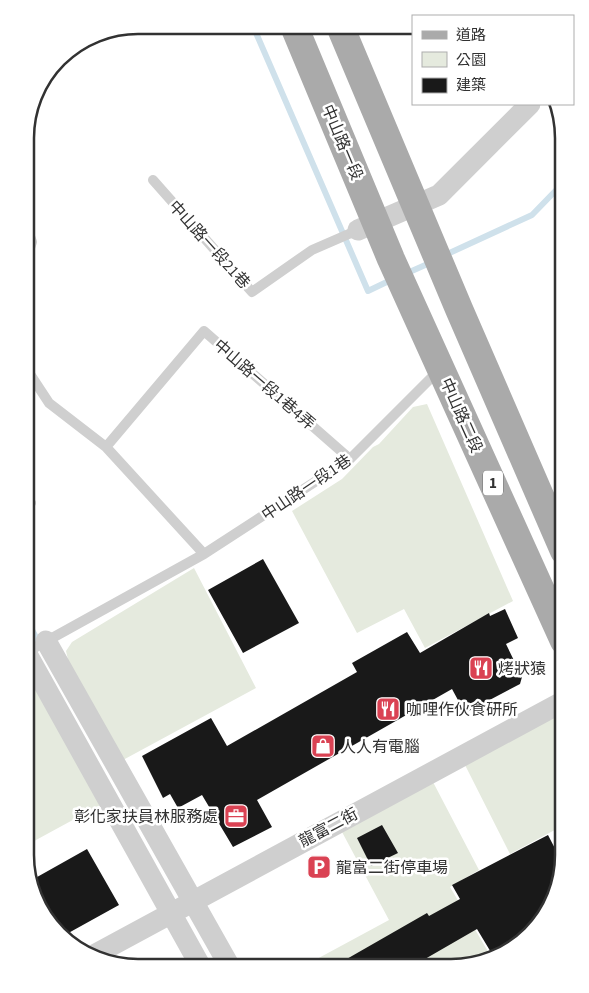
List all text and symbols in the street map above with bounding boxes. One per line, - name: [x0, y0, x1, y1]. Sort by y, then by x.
- legend: [412, 15, 574, 105]
- text: 道路: [456, 25, 486, 46]
- text: 公園: [456, 50, 486, 71]
- text: 建築: [456, 75, 486, 96]
- street label: 中山路一段: [316, 101, 368, 184]
- street label: 中山路一段21巷: [164, 196, 255, 294]
- street label: 中山路一段1巷4弄: [209, 334, 320, 435]
- street label: 中山路二段: [435, 374, 487, 456]
- street label: 中山路一段1巷: [257, 450, 356, 526]
- road number: 1: [483, 470, 503, 496]
- restaurant icon: 烤狀猿: [468, 655, 494, 681]
- place label: 烤狀猿: [498, 658, 546, 680]
- restaurant icon: 咖哩作伙食研所: [375, 696, 401, 722]
- place label: 咖哩作伙食研所: [406, 699, 518, 721]
- shop icon: 人人有電腦: [310, 733, 336, 759]
- place label: 人人有電腦: [340, 736, 420, 758]
- office icon: 彰化家扶員林服務處: [223, 803, 249, 829]
- street label: 龍富二街: [295, 803, 362, 853]
- place label: 彰化家扶員林服務處: [74, 806, 218, 828]
- parking icon: 龍富二街停車場: [306, 854, 332, 880]
- place label: 龍富二街停車場: [336, 857, 448, 879]

